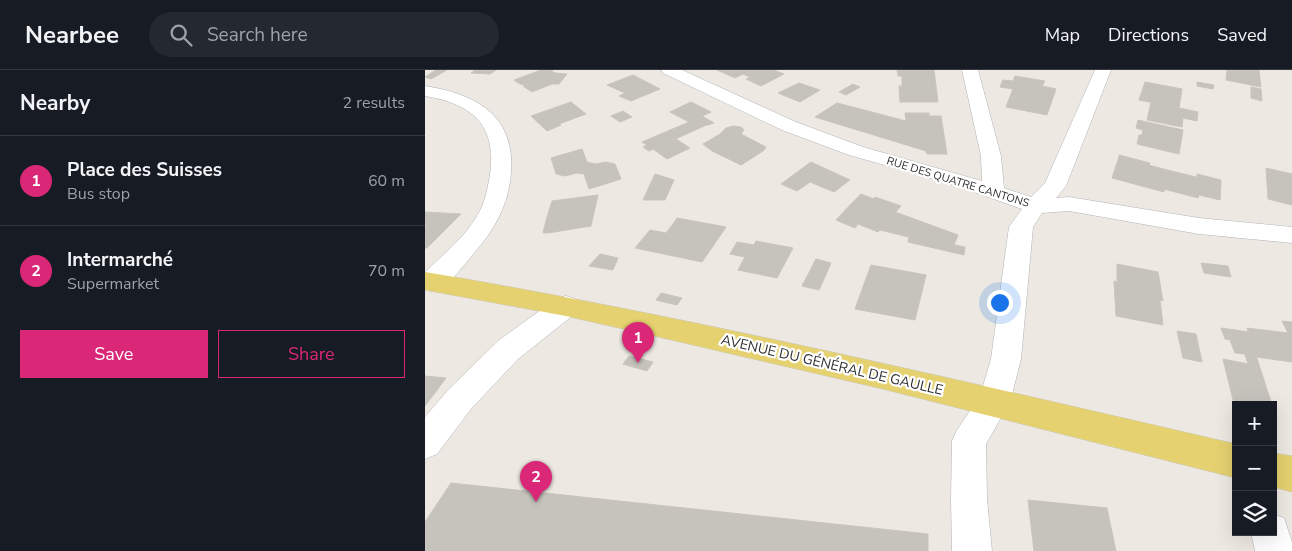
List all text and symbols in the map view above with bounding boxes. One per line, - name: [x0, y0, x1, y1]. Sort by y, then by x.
- search box: [149, 12, 499, 57]
- text: Nearbee: [25, 19, 119, 51]
- icon: search: [167, 21, 195, 49]
- text: Search here: [207, 22, 308, 48]
- text: Map: [1045, 23, 1080, 47]
- text: Directions: [1108, 23, 1189, 47]
- text: Saved: [1217, 23, 1267, 47]
- text: Nearby: [20, 89, 90, 117]
- text: 2 results: [343, 92, 405, 114]
- street label: RUE DES QUATRE CANTONS: [885, 153, 1031, 211]
- text: Place des Suisses: [67, 157, 222, 183]
- text: 1: [31, 170, 41, 192]
- text: 60 m: [368, 170, 405, 192]
- text: Bus stop: [67, 183, 130, 205]
- text: Intermarché: [67, 247, 173, 273]
- text: 2: [31, 260, 41, 282]
- text: 70 m: [368, 260, 405, 282]
- text: Supermarket: [67, 273, 159, 295]
- your location: [987, 290, 1013, 316]
- pin: 1: [622, 322, 654, 363]
- button: Save: [20, 330, 208, 378]
- button: Share: [218, 330, 405, 378]
- street label: AVENUE DU GÉNÉRAL DE GAULLE: [719, 330, 945, 400]
- map controls: [1232, 401, 1277, 536]
- button: +: [1232, 401, 1277, 446]
- button: −: [1232, 446, 1277, 491]
- pin: 2: [520, 461, 552, 502]
- button: layers: [1232, 491, 1277, 536]

